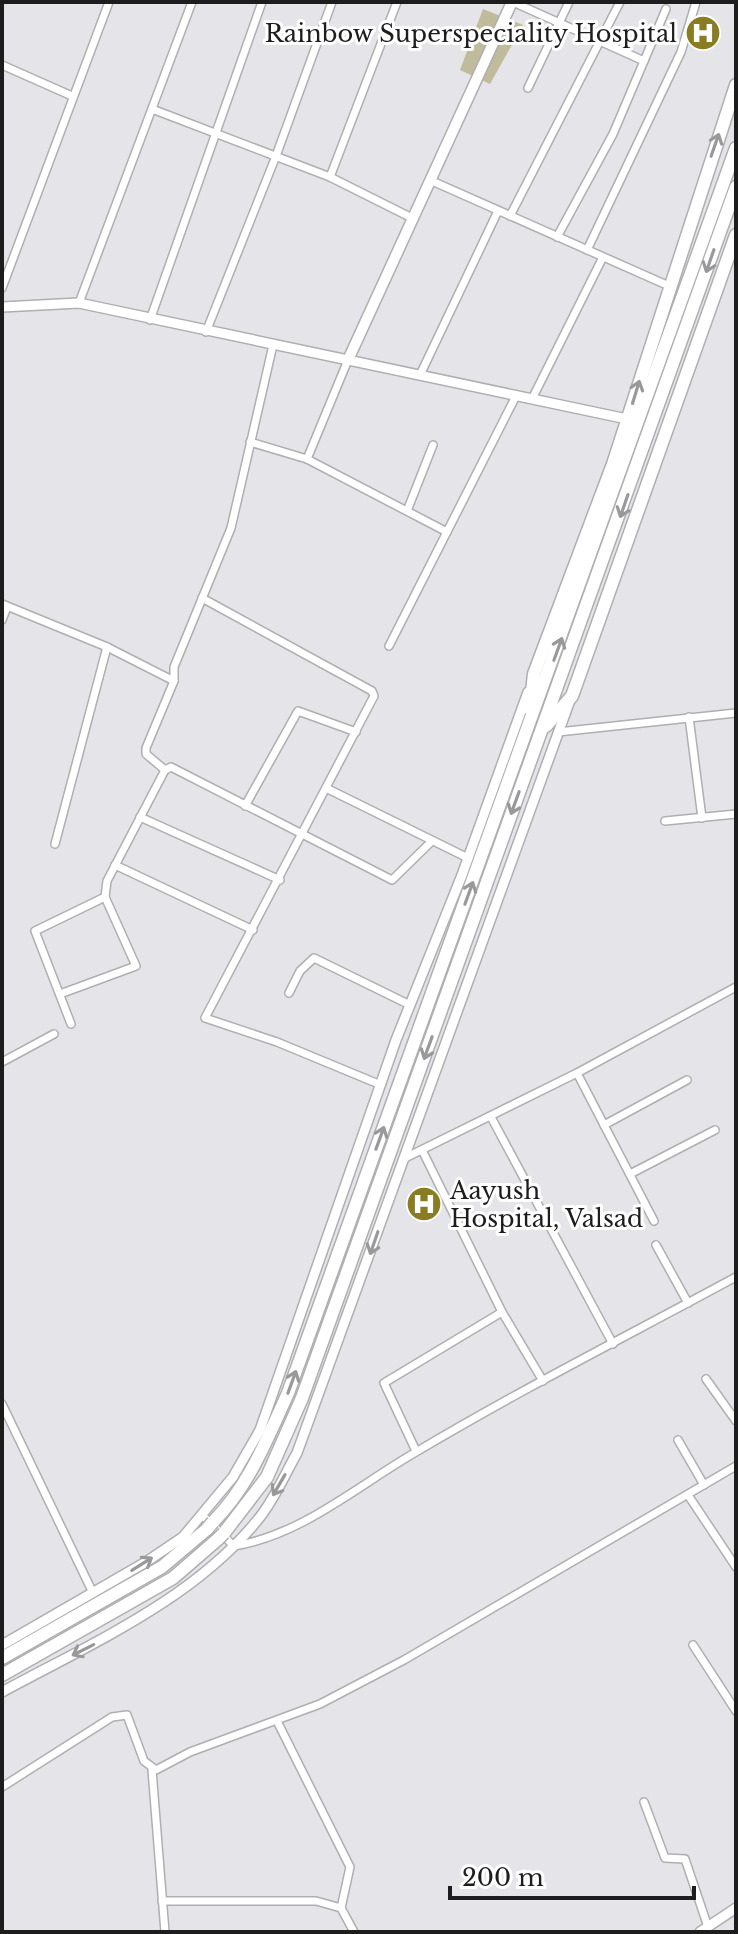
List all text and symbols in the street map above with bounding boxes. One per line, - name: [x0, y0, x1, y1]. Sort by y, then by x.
- hospital icon: Rainbow Superspeciality Hospital: [684, 14, 722, 52]
- place label: Rainbow Superspeciality Hospital: [265, 19, 677, 48]
- one-way arrow: [709, 133, 724, 158]
- one-way arrow: [702, 248, 716, 273]
- one-way arrow: [629, 380, 644, 405]
- one-way arrow: [615, 493, 630, 518]
- one-way arrow: [551, 637, 566, 662]
- one-way arrow: [507, 790, 522, 815]
- one-way arrow: [463, 881, 478, 906]
- one-way arrow: [420, 1035, 434, 1060]
- one-way arrow: [374, 1126, 389, 1151]
- place label: Aayush Hospital, Valsad: [449, 1176, 643, 1233]
- hospital icon: Aayush Hospital, Valsad: [405, 1185, 443, 1223]
- one-way arrow: [365, 1230, 380, 1255]
- one-way arrow: [285, 1370, 300, 1395]
- one-way arrow: [271, 1473, 287, 1496]
- one-way arrow: [130, 1556, 153, 1572]
- one-way arrow: [71, 1642, 95, 1658]
- scale bar: [450, 1850, 694, 1900]
- text: 200 m: [462, 1863, 544, 1892]

